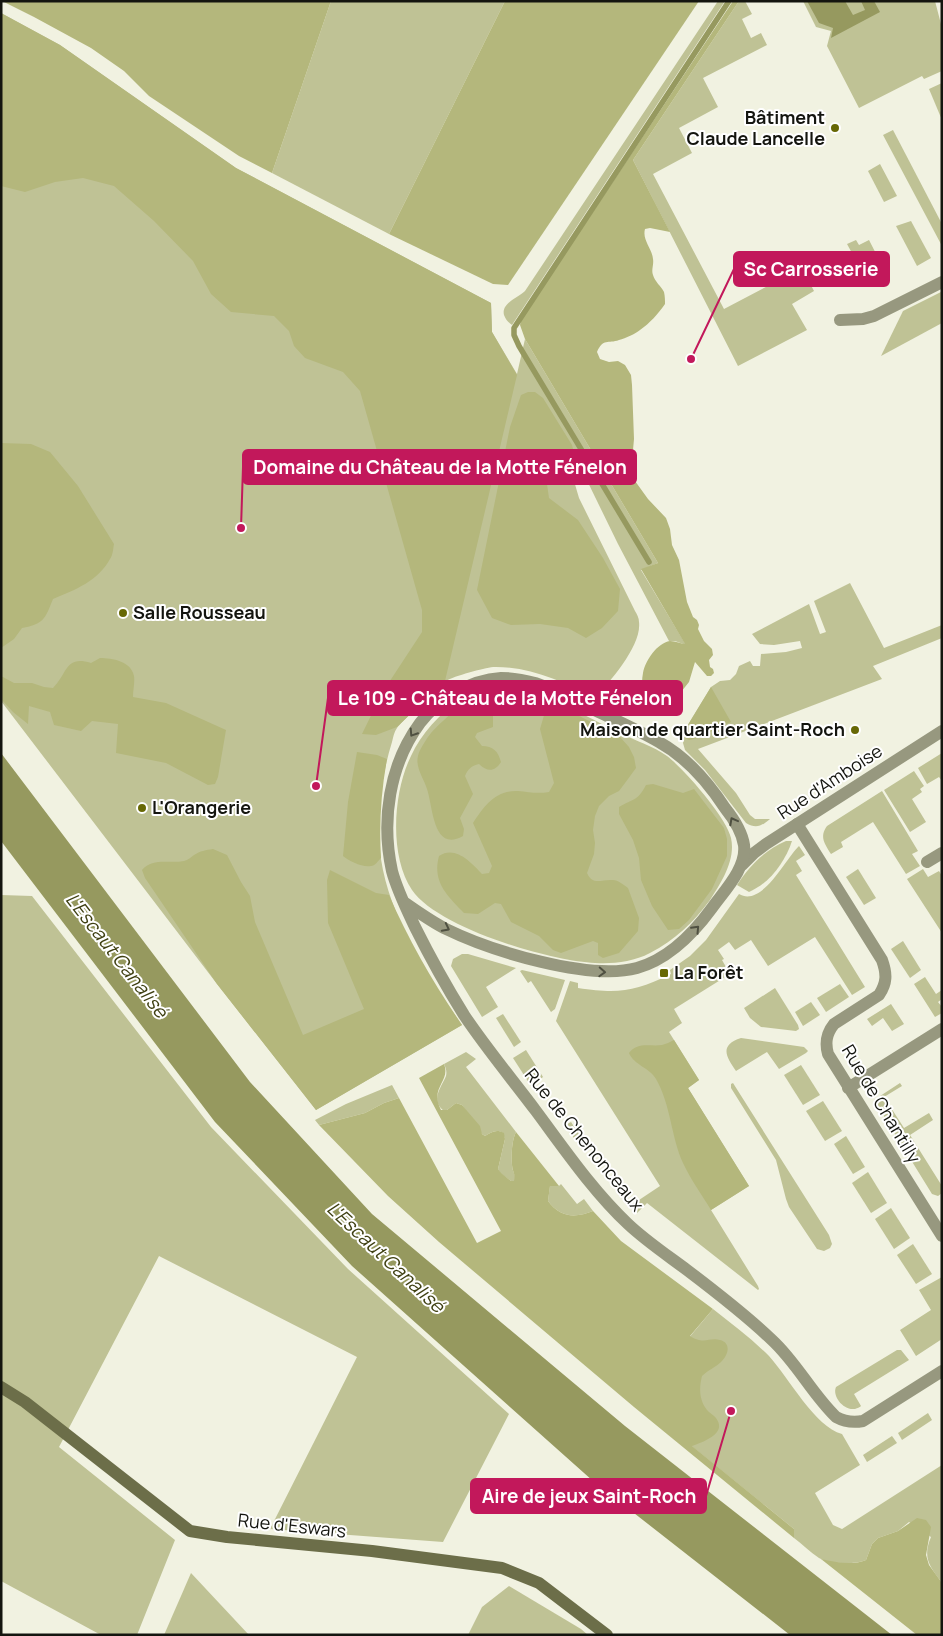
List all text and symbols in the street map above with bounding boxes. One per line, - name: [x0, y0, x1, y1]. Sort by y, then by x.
- place label: Bâtiment Claude Lancelle: [687, 105, 825, 150]
- marker: Bâtiment Claude Lancelle: [829, 122, 841, 134]
- callout: Sc Carrosserie: [734, 252, 889, 286]
- text: Sc Carrosserie: [743, 256, 879, 282]
- callout: Domaine du Château de la Motte Fénelon: [243, 450, 636, 484]
- text: Domaine du Château de la Motte Fénelon: [253, 454, 627, 480]
- place label: Salle Rousseau: [133, 600, 266, 624]
- marker: Salle Rousseau: [117, 607, 129, 619]
- callout: Le 109 - Château de la Motte Fénelon: [328, 681, 682, 715]
- text: Le 109 - Château de la Motte Fénelon: [338, 685, 672, 711]
- place label: Maison de quartier Saint-Roch: [580, 717, 845, 741]
- marker: Maison de quartier Saint-Roch: [849, 724, 861, 736]
- one-way arrow: [410, 727, 419, 737]
- street label: Rue d'Amboise: [772, 738, 887, 824]
- place label: L'Orangerie: [152, 795, 251, 819]
- marker: L'Orangerie: [136, 802, 148, 814]
- one-way arrow: [730, 817, 740, 826]
- water label: L'Escaut Canalisé: [60, 887, 175, 1024]
- one-way arrow: [441, 922, 450, 932]
- one-way arrow: [690, 926, 699, 935]
- place label: La Forêt: [674, 960, 744, 984]
- one-way arrow: [598, 966, 606, 977]
- marker: La Forêt: [658, 967, 670, 979]
- street label: Rue de Chantilly: [837, 1040, 927, 1168]
- street label: Rue de Chenonceaux: [520, 1063, 650, 1216]
- water label: L'Escaut Canalisé: [322, 1196, 452, 1320]
- callout: Aire de jeux Saint-Roch: [471, 1479, 706, 1513]
- text: Aire de jeux Saint-Roch: [482, 1483, 696, 1509]
- street label: Rue d'Eswars: [237, 1507, 347, 1543]

